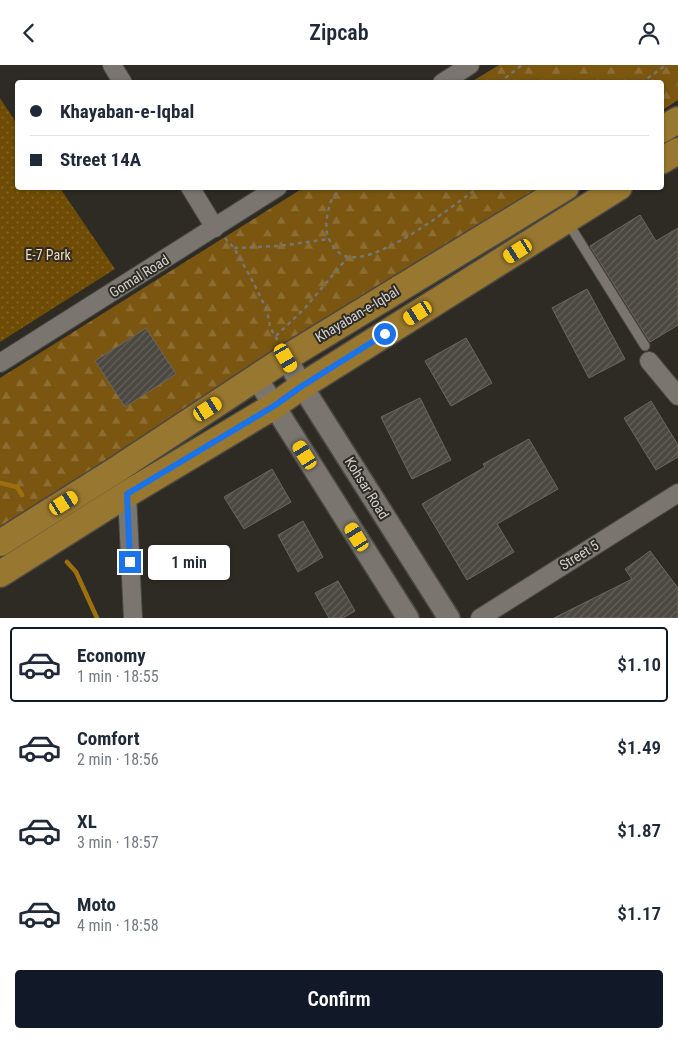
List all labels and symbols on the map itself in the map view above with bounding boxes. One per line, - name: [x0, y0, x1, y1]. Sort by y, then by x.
- car: [501, 237, 534, 265]
- park label: E-7 Park: [25, 247, 71, 263]
- street label: Gomal Road: [106, 251, 172, 301]
- street label: Khayaban-e-Iqbal: [312, 283, 402, 345]
- car: [401, 299, 434, 327]
- route start: [374, 323, 396, 345]
- car: [272, 341, 299, 375]
- car: [191, 395, 224, 423]
- car: [290, 438, 319, 472]
- street label: Kohsar Road: [342, 454, 392, 522]
- car: [47, 489, 80, 517]
- car: [342, 520, 371, 554]
- street label: Street 5: [557, 537, 602, 573]
- callout: 1 min: [148, 545, 230, 579]
- route end: [119, 551, 141, 573]

